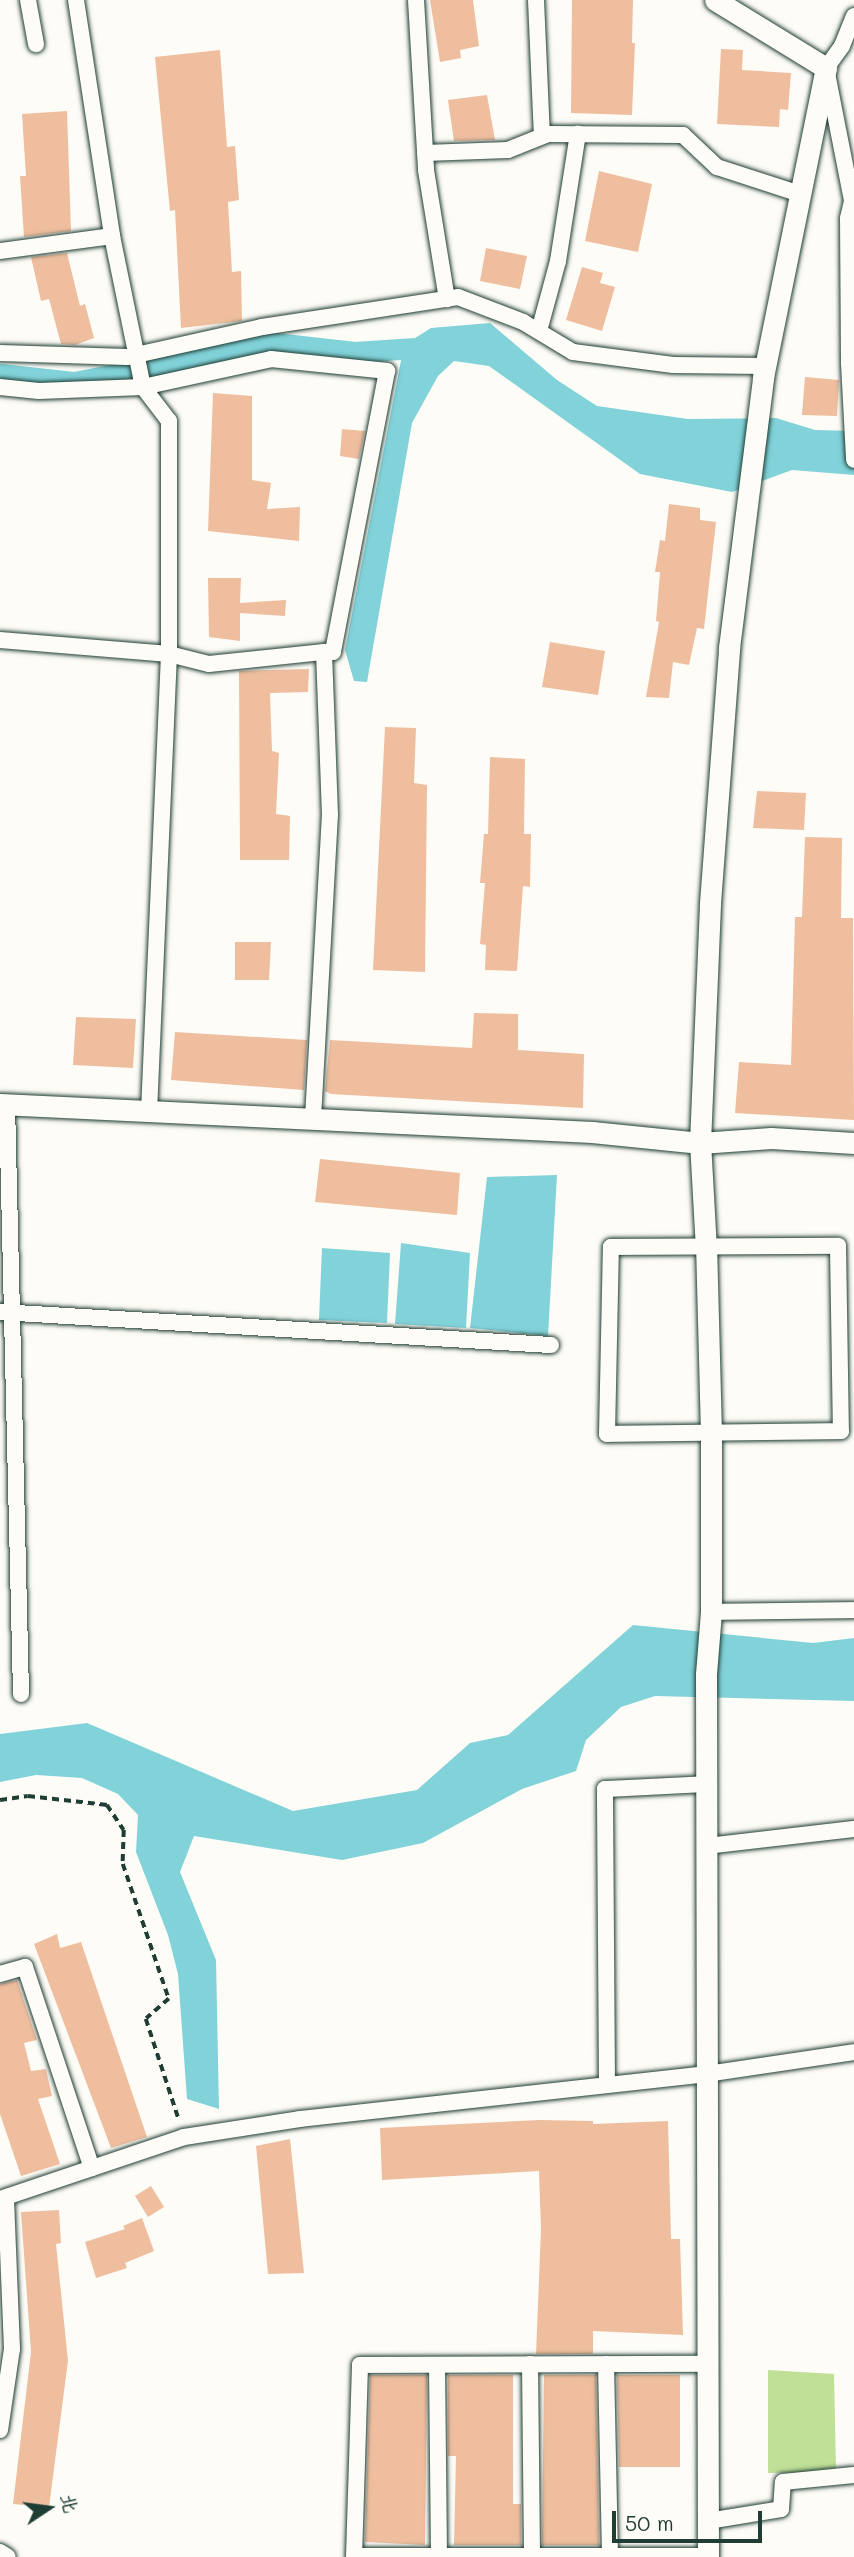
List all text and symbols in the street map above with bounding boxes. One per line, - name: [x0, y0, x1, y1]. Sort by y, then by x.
- north arrow: [14, 2473, 84, 2543]
- text: 北: [56, 2491, 84, 2515]
- scale bar: [616, 2498, 766, 2542]
- text: 50 m: [625, 2509, 674, 2536]

